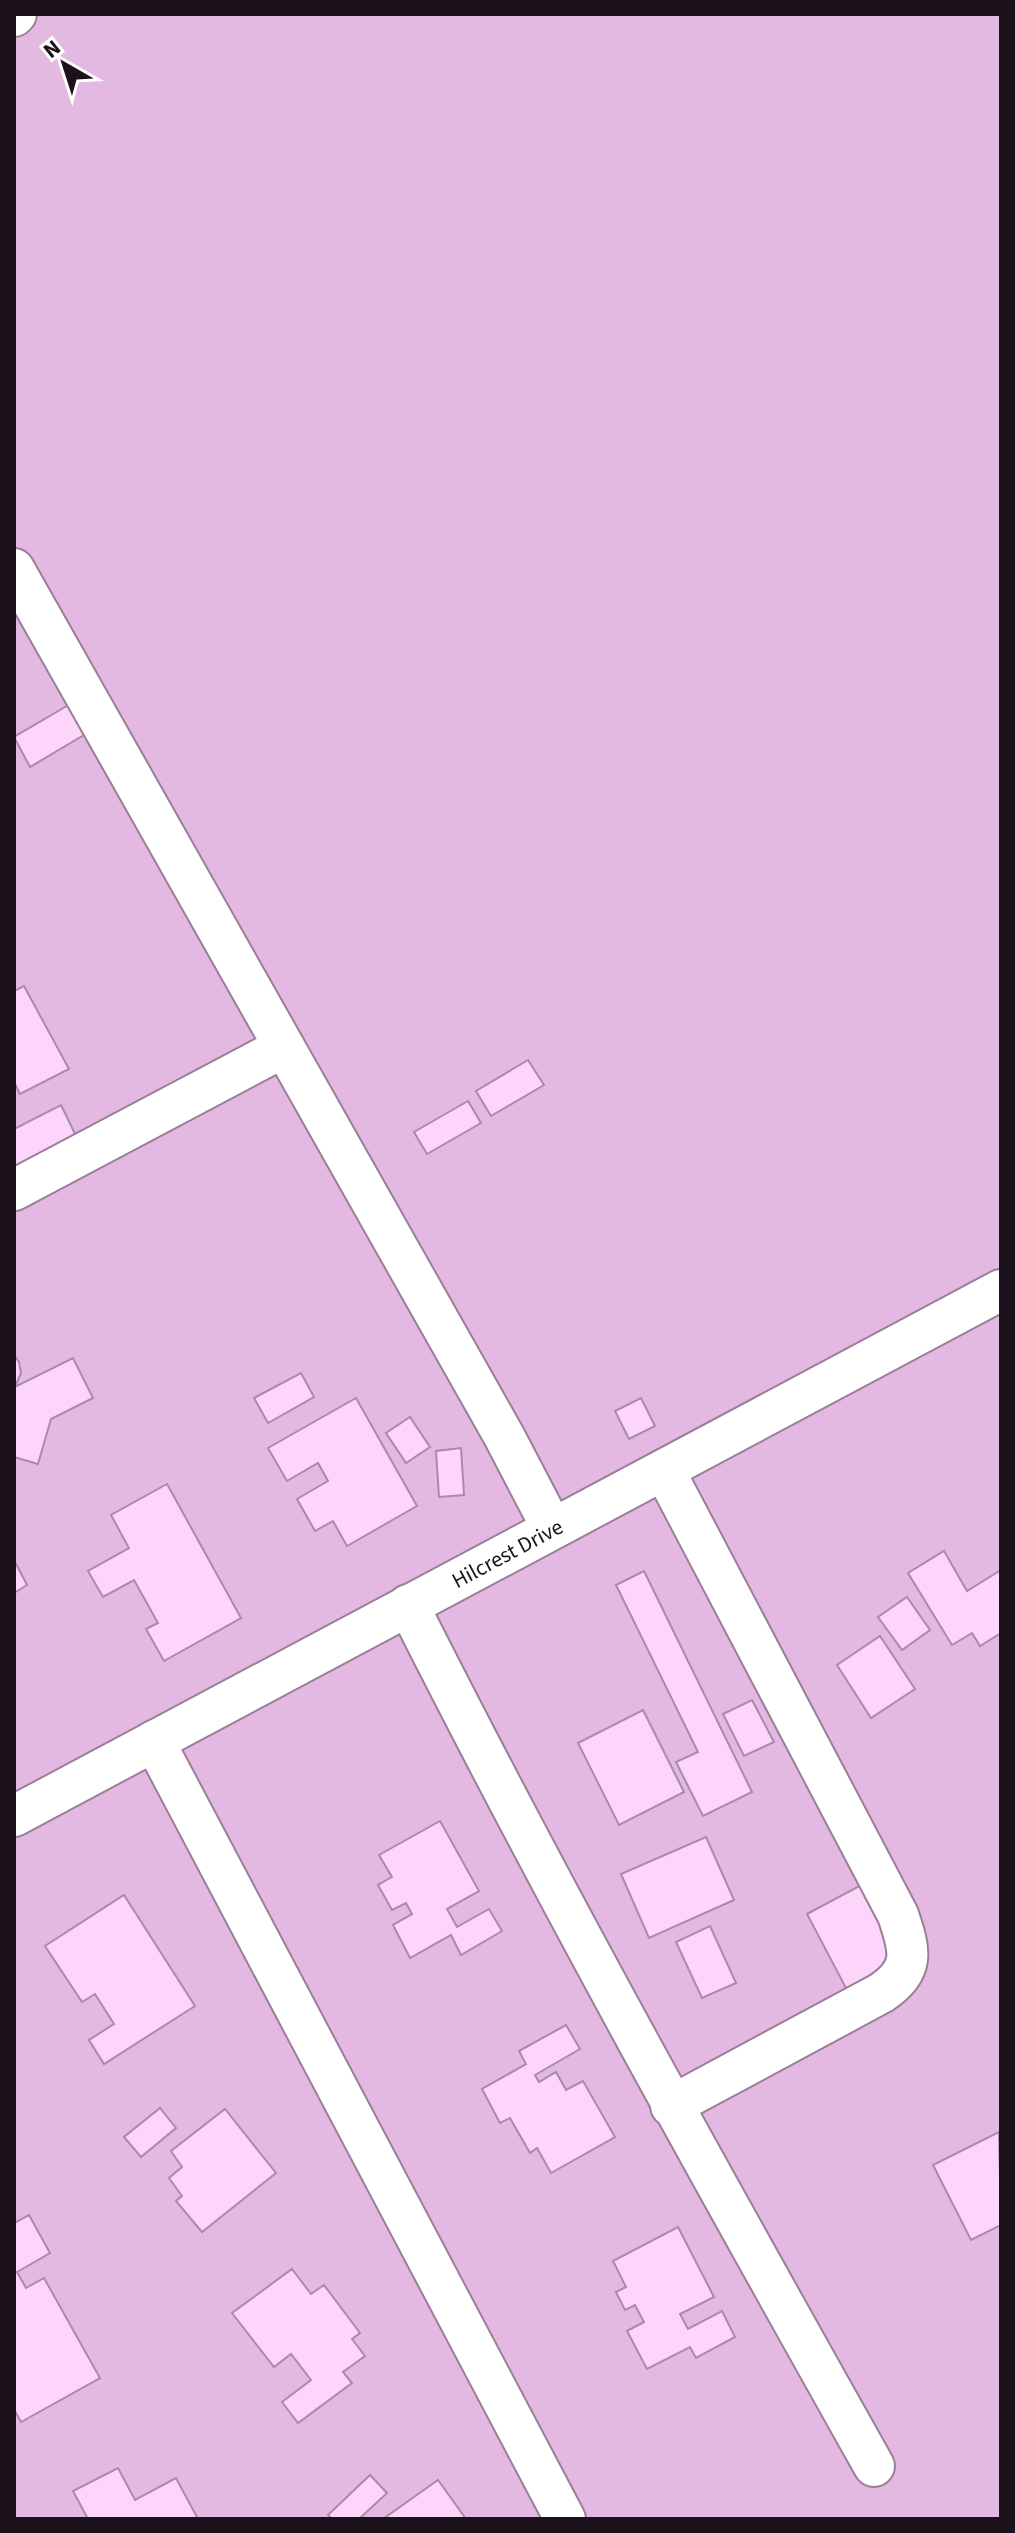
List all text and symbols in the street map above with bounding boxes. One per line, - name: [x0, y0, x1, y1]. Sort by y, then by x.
- north arrow: [24, 24, 104, 104]
- text: N: [36, 32, 68, 66]
- street label: Hilcrest Drive: [446, 1511, 569, 1597]

